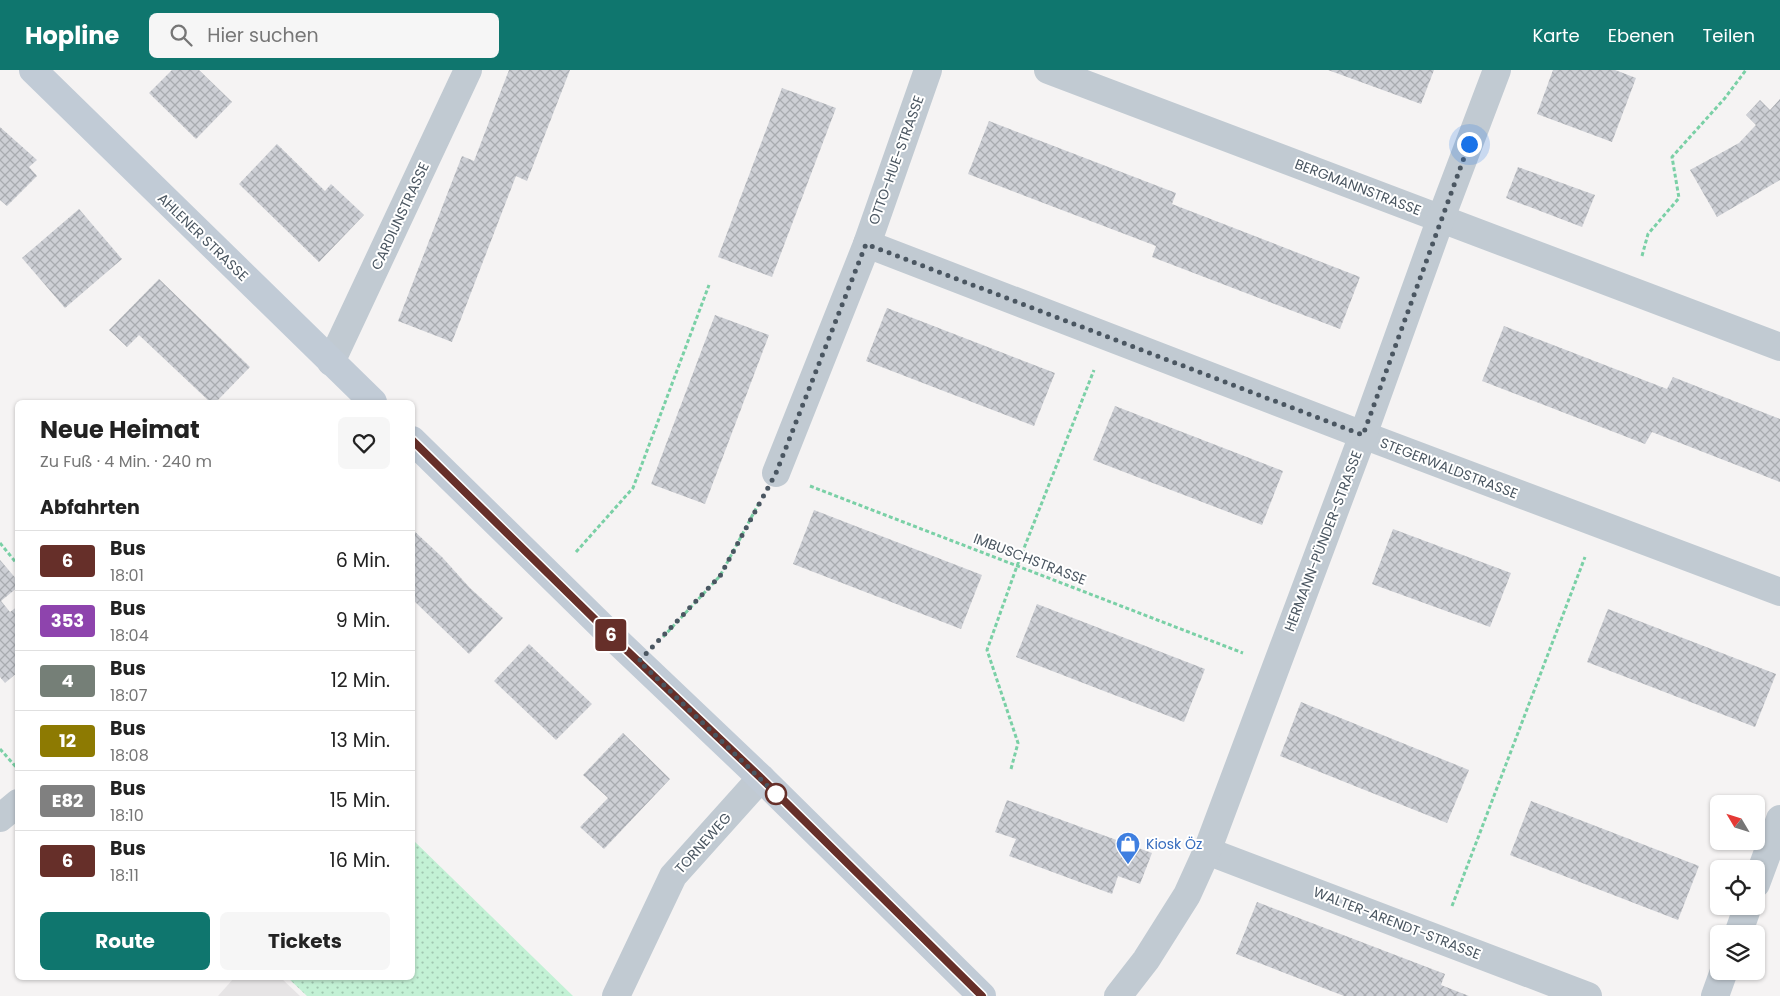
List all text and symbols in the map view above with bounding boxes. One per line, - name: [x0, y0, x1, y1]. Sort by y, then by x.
- search box: [149, 13, 499, 58]
- text: Hopline: [25, 19, 119, 52]
- icon: search: [167, 21, 195, 49]
- text: Hier suchen: [207, 22, 319, 49]
- text: Karte: [1532, 23, 1580, 48]
- text: Ebenen: [1608, 23, 1675, 48]
- text: Teilen: [1703, 23, 1755, 48]
- street label: OTTO-HUE-STRASSE: [863, 93, 929, 227]
- your location: [1457, 132, 1482, 157]
- street label: BERGMANNSTRASSE: [1292, 154, 1424, 220]
- street label: CARDIJNSTRASSE: [366, 159, 434, 273]
- street label: AHLENER STRASSE: [153, 188, 253, 286]
- text: Neue Heimat: [40, 413, 200, 446]
- button: heart: [338, 417, 390, 469]
- street label: STEGERWALDSTRASSE: [1377, 433, 1521, 503]
- street label: HERMANN-PÜNDER-STRASSE: [1279, 448, 1367, 634]
- text: Zu Fuß · 4 Min. · 240 m: [40, 450, 212, 473]
- text: Abfahrten: [40, 494, 140, 521]
- street label: IMBUSCHSTRASSE: [971, 528, 1089, 590]
- text: Bus: [110, 535, 146, 562]
- text: 6 Min.: [336, 547, 390, 574]
- text: 6: [62, 548, 73, 573]
- text: 18:01: [110, 564, 144, 587]
- text: Bus: [110, 595, 146, 622]
- text: 9 Min.: [336, 607, 390, 634]
- text: 353: [51, 608, 84, 633]
- line badge: 6: [595, 619, 627, 651]
- text: 6: [605, 622, 617, 647]
- text: 18:04: [110, 624, 149, 647]
- text: Bus: [110, 655, 146, 682]
- text: 12 Min.: [331, 667, 390, 694]
- text: 4: [61, 668, 74, 693]
- text: 18:07: [110, 684, 147, 707]
- text: Bus: [110, 715, 146, 742]
- text: 13 Min.: [330, 727, 390, 754]
- text: 12: [59, 728, 76, 753]
- text: 18:08: [110, 744, 149, 767]
- text: Bus: [110, 775, 146, 802]
- unlabelled marker: [765, 783, 787, 805]
- text: 15 Min.: [330, 787, 390, 814]
- text: E82: [52, 788, 83, 813]
- north arrow: [1710, 795, 1765, 850]
- map controls: [1710, 795, 1765, 980]
- text: 18:10: [110, 804, 144, 827]
- street label: TORNEWEG: [670, 808, 736, 878]
- shop icon: Kiosk Öz: [1115, 831, 1141, 865]
- place label: Kiosk Öz: [1146, 834, 1202, 854]
- text: Bus: [110, 835, 146, 862]
- text: 16 Min.: [330, 847, 390, 874]
- text: 6: [62, 848, 73, 873]
- button: locate: [1710, 860, 1765, 915]
- text: 18:11: [110, 864, 139, 887]
- street label: WALTER-ARENDT-STRASSE: [1310, 882, 1484, 964]
- button: Route: [40, 912, 210, 970]
- button: Tickets: [220, 912, 390, 970]
- button: layers: [1710, 925, 1765, 980]

